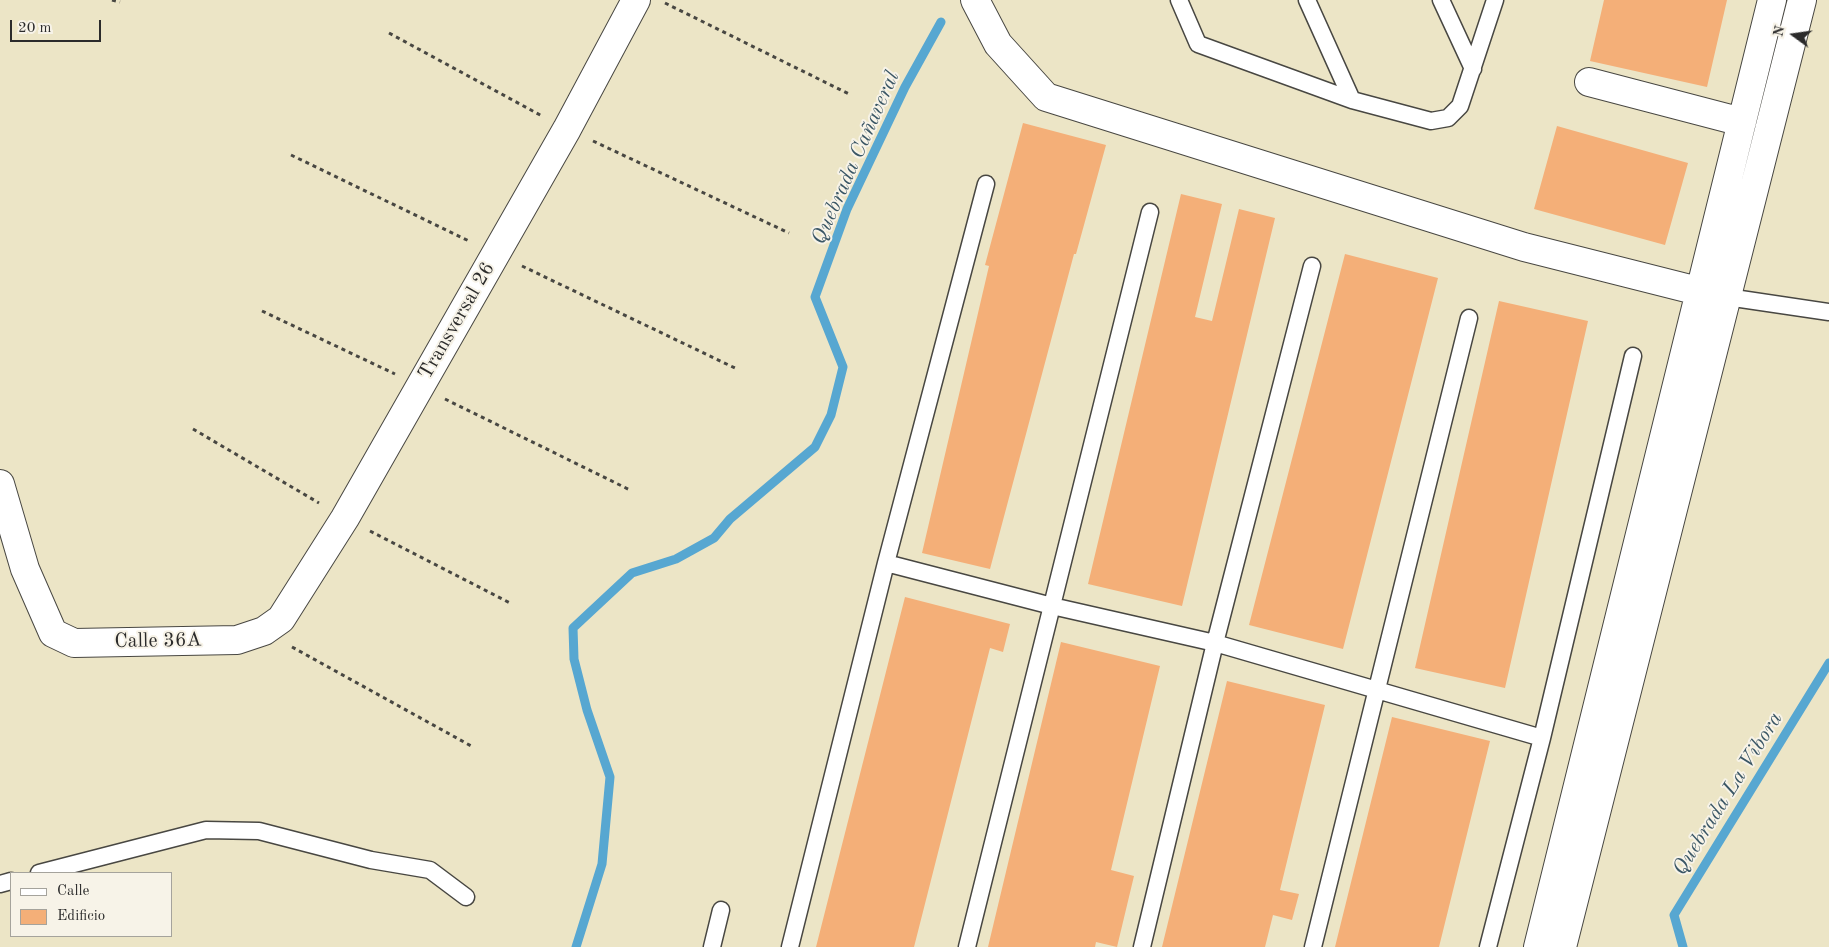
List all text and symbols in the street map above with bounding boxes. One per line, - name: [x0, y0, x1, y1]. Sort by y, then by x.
- scale bar: [12, 10, 104, 42]
- north arrow: [1769, 10, 1819, 60]
- text: 20 m: [18, 21, 52, 36]
- text: N: [1771, 24, 1788, 38]
- water label: Quebrada Cañaveral: [806, 67, 906, 249]
- street label: Transversal 26: [414, 258, 500, 384]
- street label: Calle 36A: [114, 628, 202, 654]
- water label: Quebrada La Vibora: [1668, 708, 1788, 880]
- legend: [10, 872, 172, 937]
- text: Calle: [57, 884, 89, 899]
- text: Edificio: [57, 909, 105, 924]

